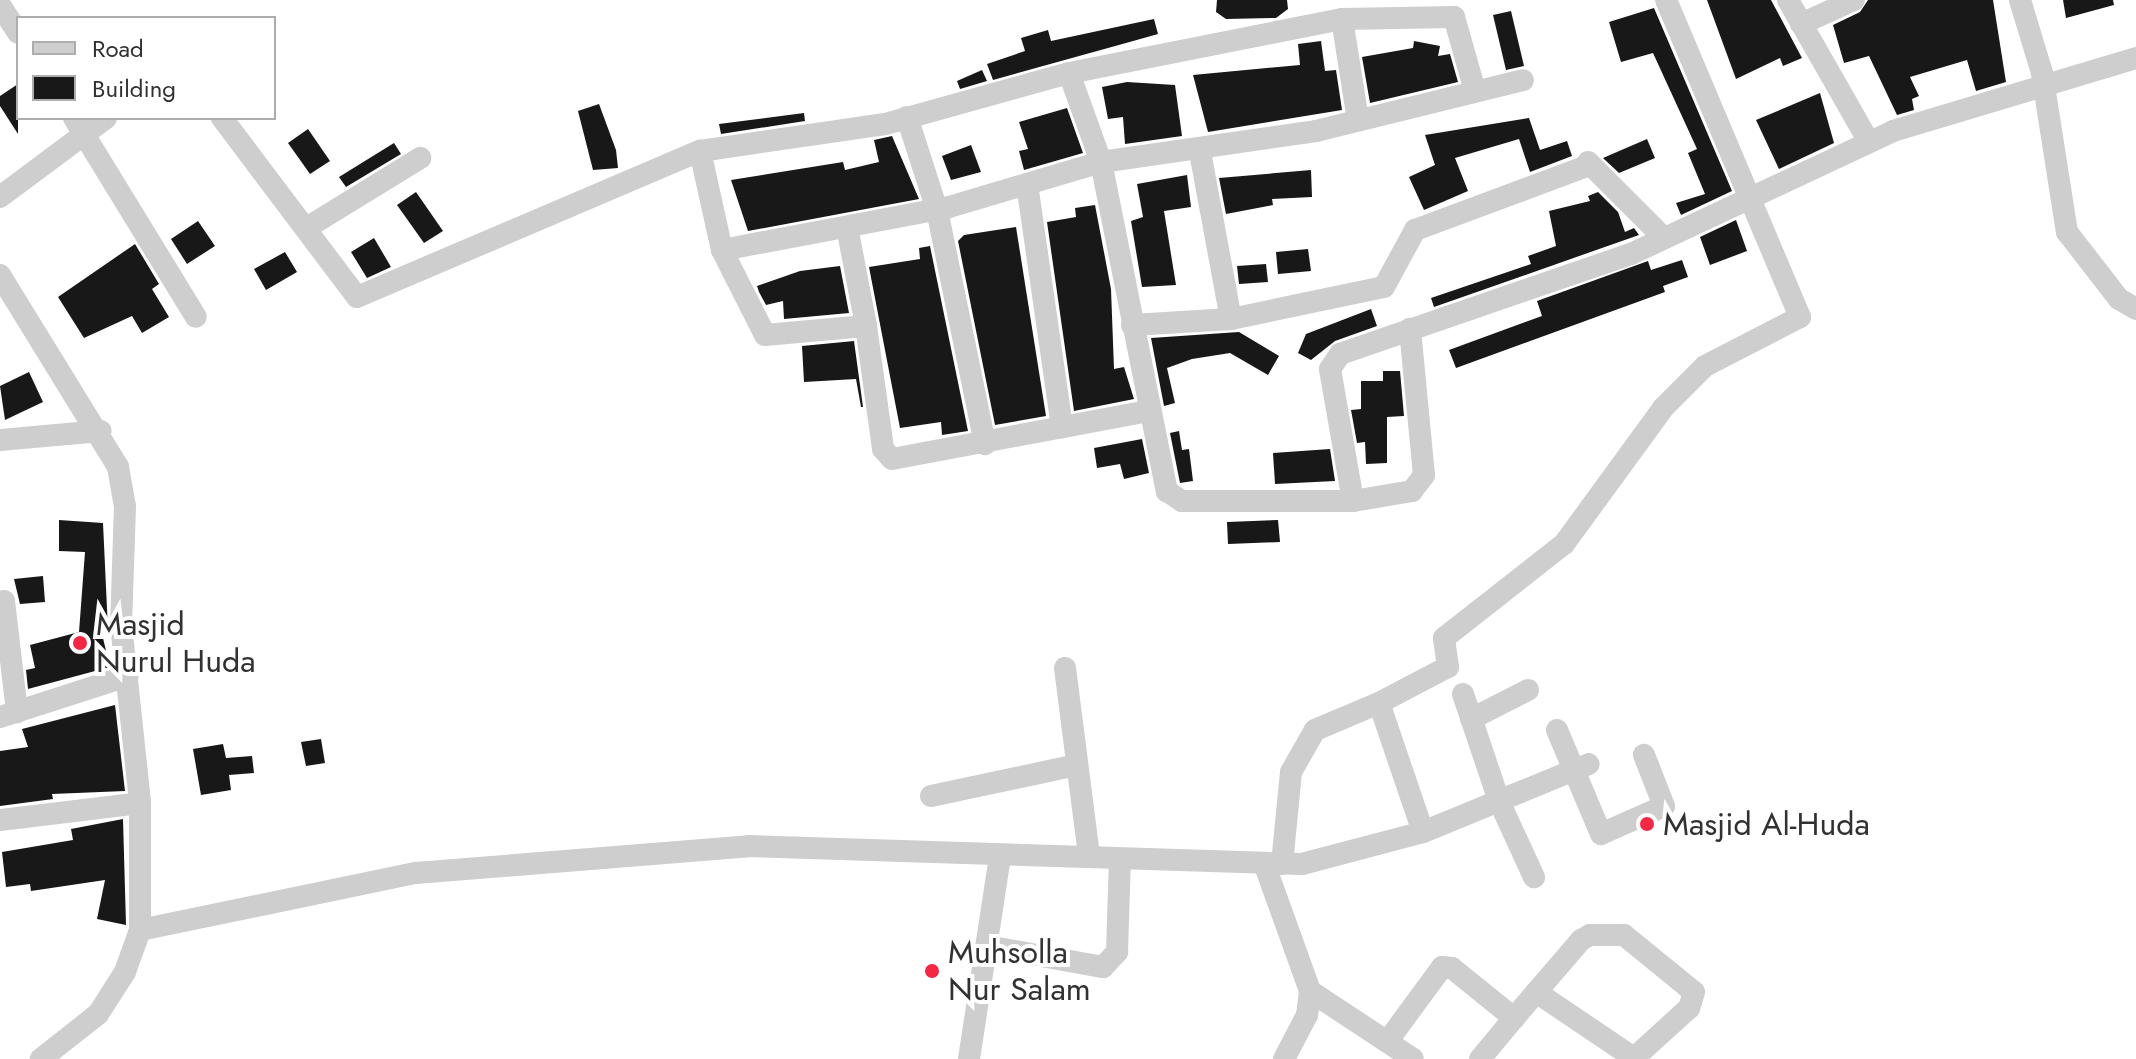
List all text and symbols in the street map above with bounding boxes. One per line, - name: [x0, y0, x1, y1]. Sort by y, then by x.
- legend: [16, 16, 276, 120]
- text: Road: [92, 31, 144, 66]
- text: Building: [92, 71, 176, 106]
- place label: Masjid Nurul Huda: [96, 606, 256, 681]
- marker: Masjid Nurul Huda: [71, 634, 89, 652]
- place label: Masjid Al-Huda: [1663, 805, 1870, 843]
- marker: Masjid Al-Huda: [1638, 815, 1656, 833]
- place label: Muhsolla Nur Salam: [948, 934, 1091, 1009]
- marker: Muhsolla Nur Salam: [923, 962, 941, 980]

